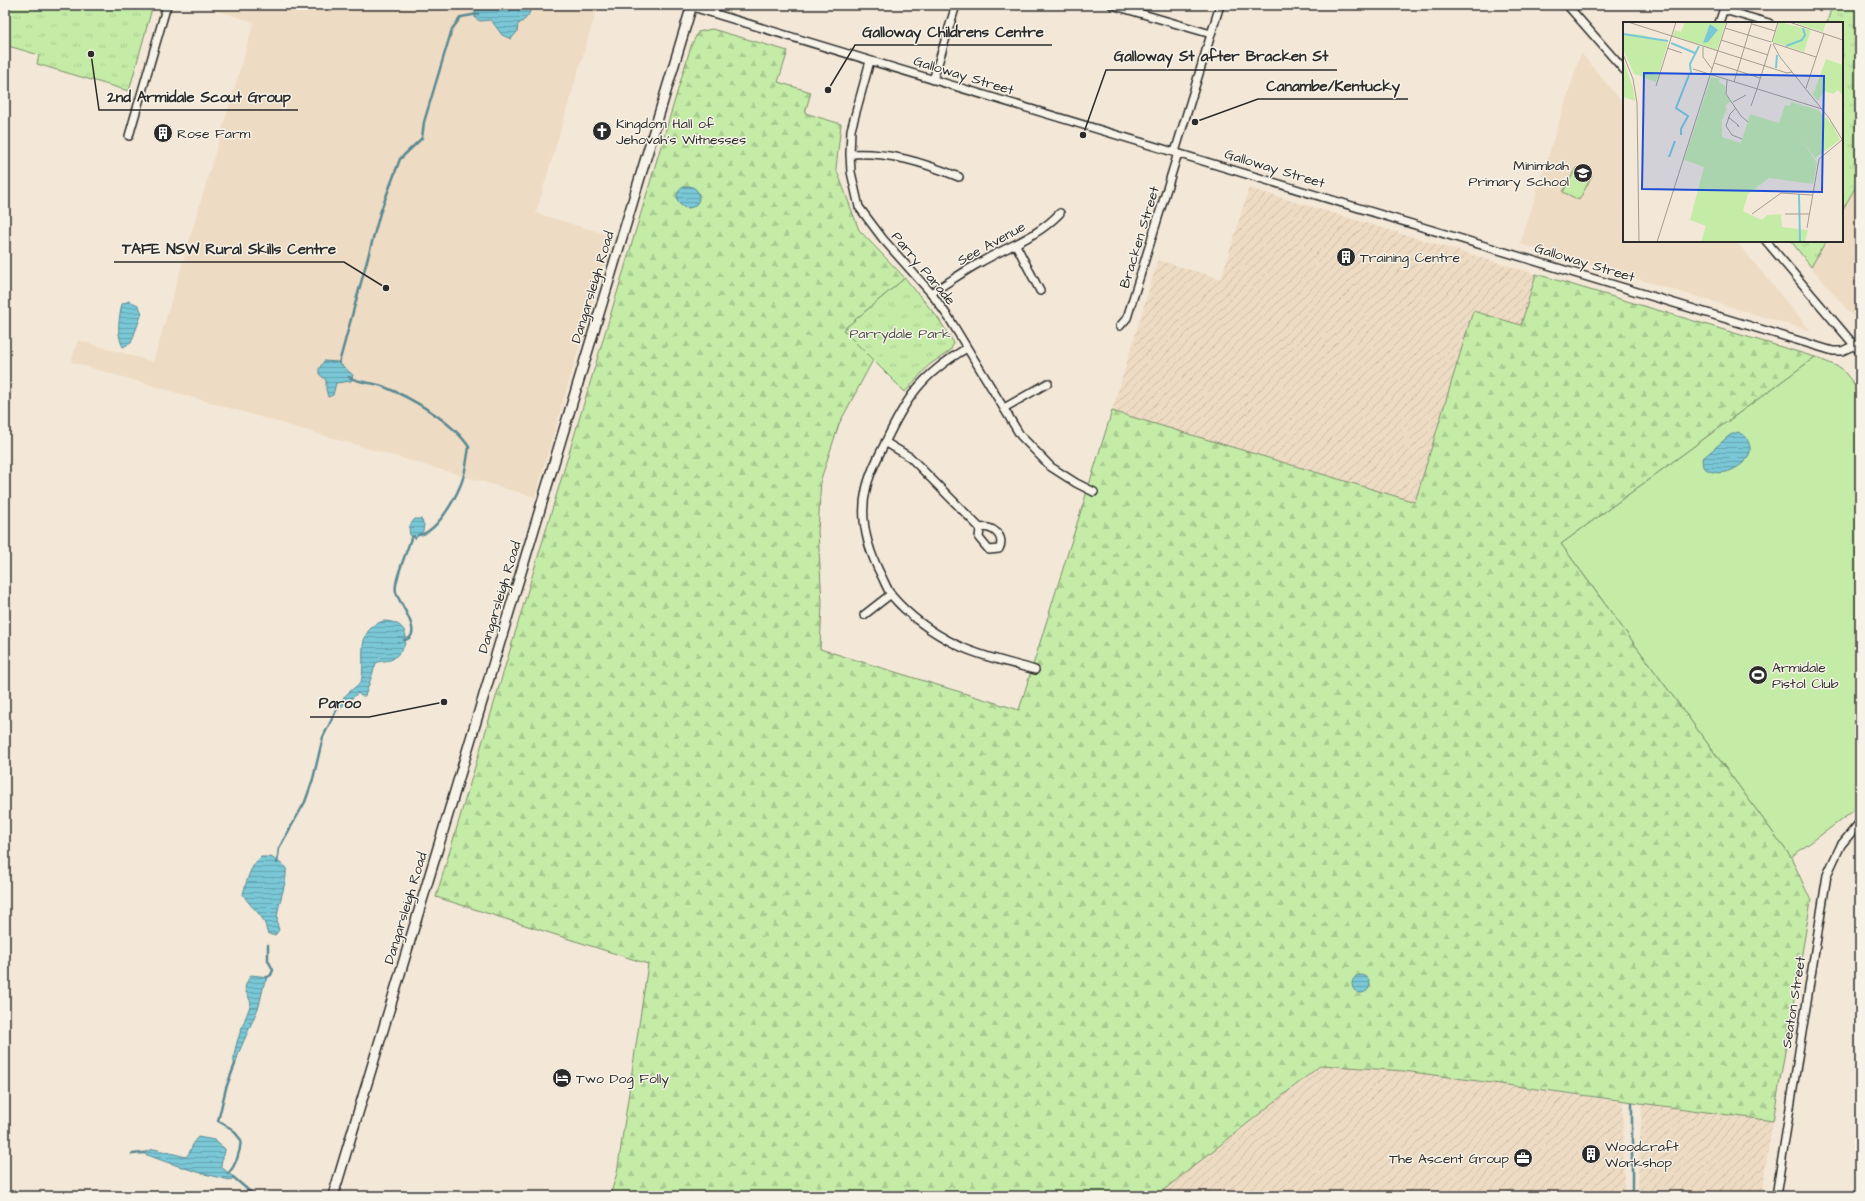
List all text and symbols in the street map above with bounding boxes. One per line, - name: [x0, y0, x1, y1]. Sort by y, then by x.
- callout: Galloway Childrens Centre: [855, 18, 1052, 45]
- text: Galloway Childrens Centre: [862, 22, 1044, 44]
- inset map: [1623, 22, 1843, 242]
- callout: Galloway St after Bracken St: [1106, 43, 1337, 70]
- text: Galloway St after Bracken St: [1114, 46, 1329, 68]
- street label: Galloway Street: [911, 51, 1017, 101]
- callout: Canambe/Kentucky: [1258, 72, 1408, 99]
- text: Canambe/Kentucky: [1266, 76, 1401, 98]
- callout: 2nd Armidale Scout Group: [99, 83, 298, 110]
- text: 2nd Armidale Scout Group: [106, 87, 292, 108]
- place label: Kingdom Hall of Jehovah's Witnesses: [616, 114, 746, 150]
- church icon: Kingdom Hall of Jehovah's Witnesses: [591, 120, 613, 142]
- building icon: Rose Farm: [152, 122, 174, 144]
- place label: Rose Farm: [177, 124, 251, 144]
- street label: Galloway Street: [1222, 144, 1328, 194]
- place label: Minimbah Primary School: [1468, 156, 1569, 192]
- school or university icon: Minimbah Primary School: [1572, 162, 1594, 184]
- street label: Bracken Street: [1115, 184, 1165, 291]
- street label: See Avenue: [954, 217, 1030, 271]
- street label: Parry Parade: [887, 228, 960, 310]
- street label: Dangarsleigh Road: [566, 229, 619, 346]
- callout: TAFE NSW Rural Skills Centre: [114, 235, 344, 262]
- street label: Galloway Street: [1532, 238, 1638, 288]
- text: TAFE NSW Rural Skills Centre: [121, 239, 336, 260]
- building icon: Training Centre: [1335, 246, 1357, 268]
- place label: Training Centre: [1360, 248, 1461, 268]
- park label: Parrydale Park: [849, 324, 951, 344]
- street label: Dangarsleigh Road: [473, 539, 526, 656]
- place label: Armidale Pistol Club: [1772, 658, 1839, 694]
- sports icon: Armidale Pistol Club: [1747, 664, 1769, 686]
- callout: Paroo: [310, 690, 369, 717]
- text: Paroo: [319, 693, 362, 714]
- street label: Dangarsleigh Road: [379, 850, 432, 967]
- street label: Seaton Street: [1777, 954, 1811, 1050]
- hotel icon: Two Dog Folly: [551, 1067, 573, 1089]
- place label: Two Dog Folly: [576, 1069, 669, 1089]
- place label: Woodcraft Workshop: [1605, 1137, 1679, 1173]
- building icon: Woodcraft Workshop: [1580, 1143, 1602, 1165]
- office icon: The Ascent Group: [1512, 1147, 1534, 1169]
- place label: The Ascent Group: [1389, 1149, 1509, 1169]

